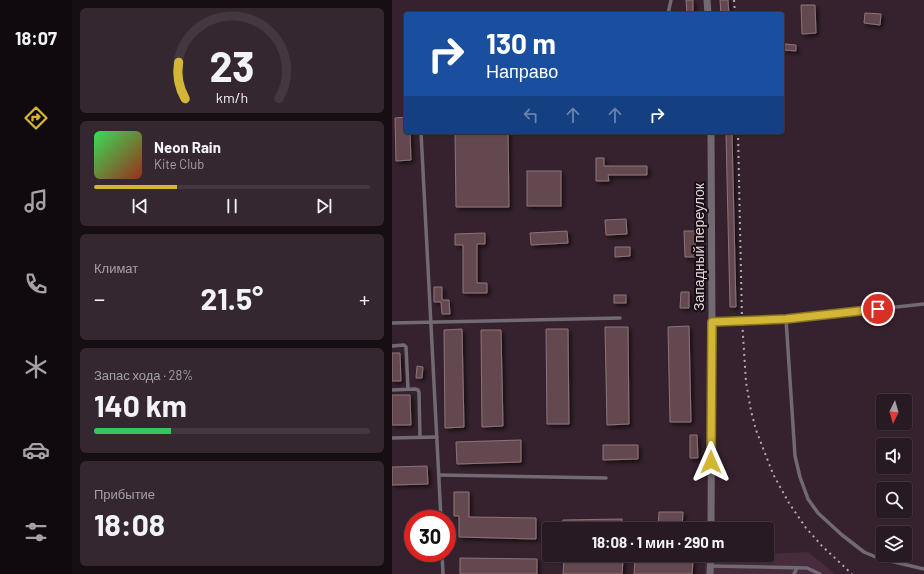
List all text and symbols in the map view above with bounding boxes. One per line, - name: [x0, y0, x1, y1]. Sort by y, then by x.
- text: 130 m: [486, 26, 556, 60]
- text: 18:07: [15, 27, 57, 49]
- icon: right: [420, 28, 472, 80]
- text: 23: [209, 39, 255, 89]
- text: Направо: [486, 60, 558, 82]
- text: km/h: [216, 88, 248, 105]
- icon: directions: [22, 104, 50, 132]
- icon: left: [520, 104, 542, 126]
- icon: ahead: [562, 104, 584, 126]
- icon: ahead: [604, 104, 626, 126]
- icon: right: [646, 104, 668, 126]
- text: Neon Rain: [154, 138, 221, 156]
- text: Kite Club: [154, 156, 204, 172]
- street label: Западный переулок: [690, 182, 707, 311]
- icon: music: [22, 187, 50, 215]
- icon: previous: [129, 195, 151, 217]
- icon: pause: [221, 195, 243, 217]
- icon: next: [313, 195, 335, 217]
- text: Климат: [94, 260, 138, 276]
- icon: phone: [22, 270, 50, 298]
- text: 21.5°: [201, 280, 263, 316]
- text: −: [94, 285, 105, 311]
- text: +: [359, 285, 370, 311]
- pin: [861, 292, 895, 326]
- icon: arrive: [867, 298, 889, 320]
- icon: climate: [22, 353, 50, 381]
- text: Запас хода · 28%: [94, 367, 193, 383]
- text: 140 km: [94, 387, 187, 423]
- north arrow: [876, 394, 912, 430]
- map controls: [876, 394, 912, 562]
- icon: car: [22, 436, 50, 464]
- button: sound: [876, 438, 912, 474]
- position arrow: [690, 441, 732, 483]
- button: search: [876, 482, 912, 518]
- text: Прибытие: [94, 486, 155, 502]
- text: 18:08: [94, 506, 165, 542]
- speed limit sign: 30: [404, 510, 456, 562]
- icon: filters: [22, 518, 50, 546]
- button: layers: [876, 526, 912, 562]
- text: 18:08 · 1 мин · 290 m: [592, 533, 724, 551]

